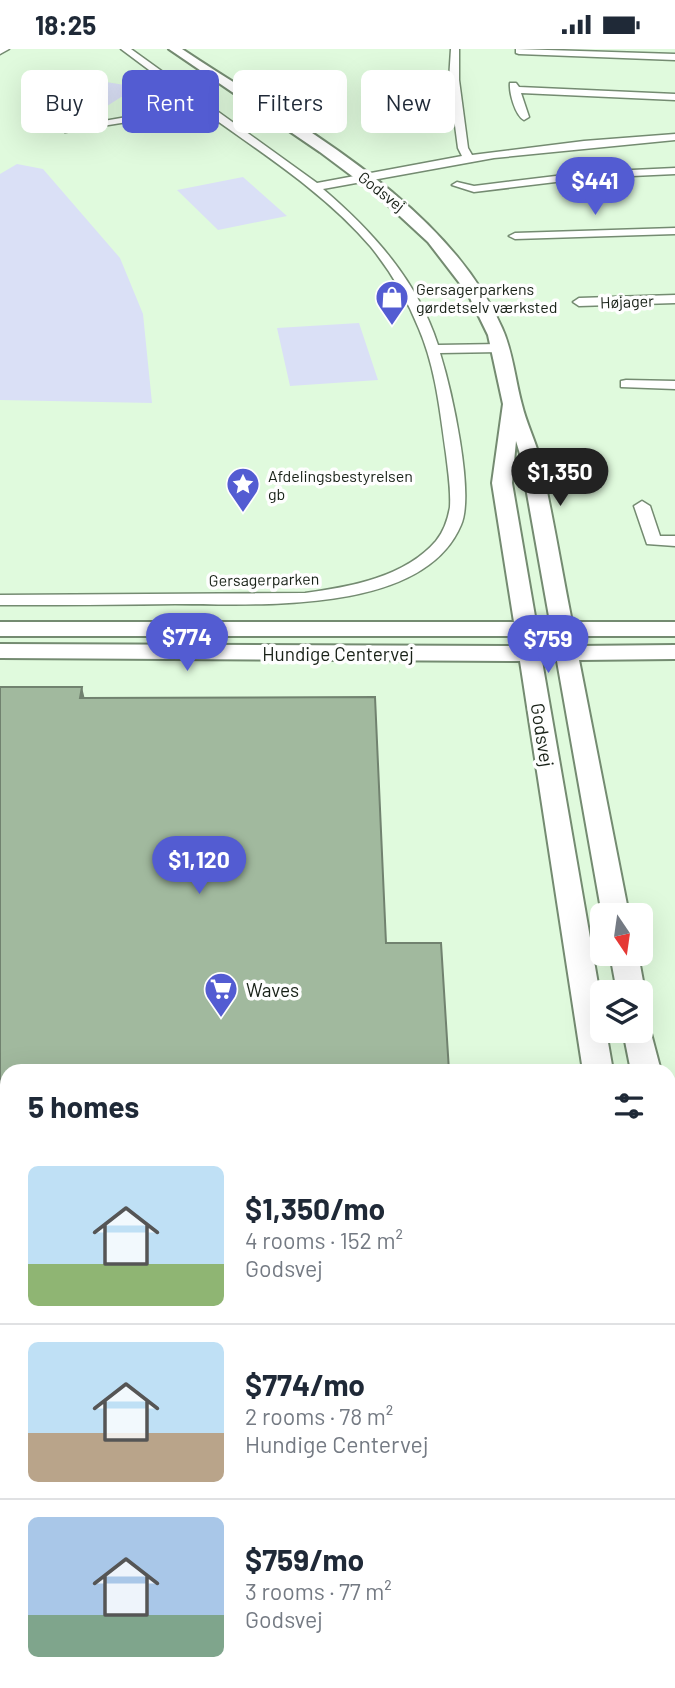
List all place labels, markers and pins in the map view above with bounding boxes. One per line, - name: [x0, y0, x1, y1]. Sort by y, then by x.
- pin: $441: [554, 157, 636, 217]
- shop icon: Gersagerparkens gørdetselv værksted: [373, 278, 411, 327]
- place label: Gersagerparkens gørdetselv værksted: [416, 279, 557, 316]
- pin: $1,350: [503, 449, 617, 508]
- place icon: Afdelingsbestyrelsen gb: [224, 465, 262, 514]
- place label: Afdelingsbestyrelsen gb: [268, 466, 413, 503]
- pin: $774: [146, 613, 228, 673]
- pin: $759: [507, 615, 589, 675]
- pin: $1,120: [142, 837, 256, 896]
- supermarket icon: Waves: [202, 970, 240, 1019]
- place label: Waves: [246, 978, 299, 1001]

